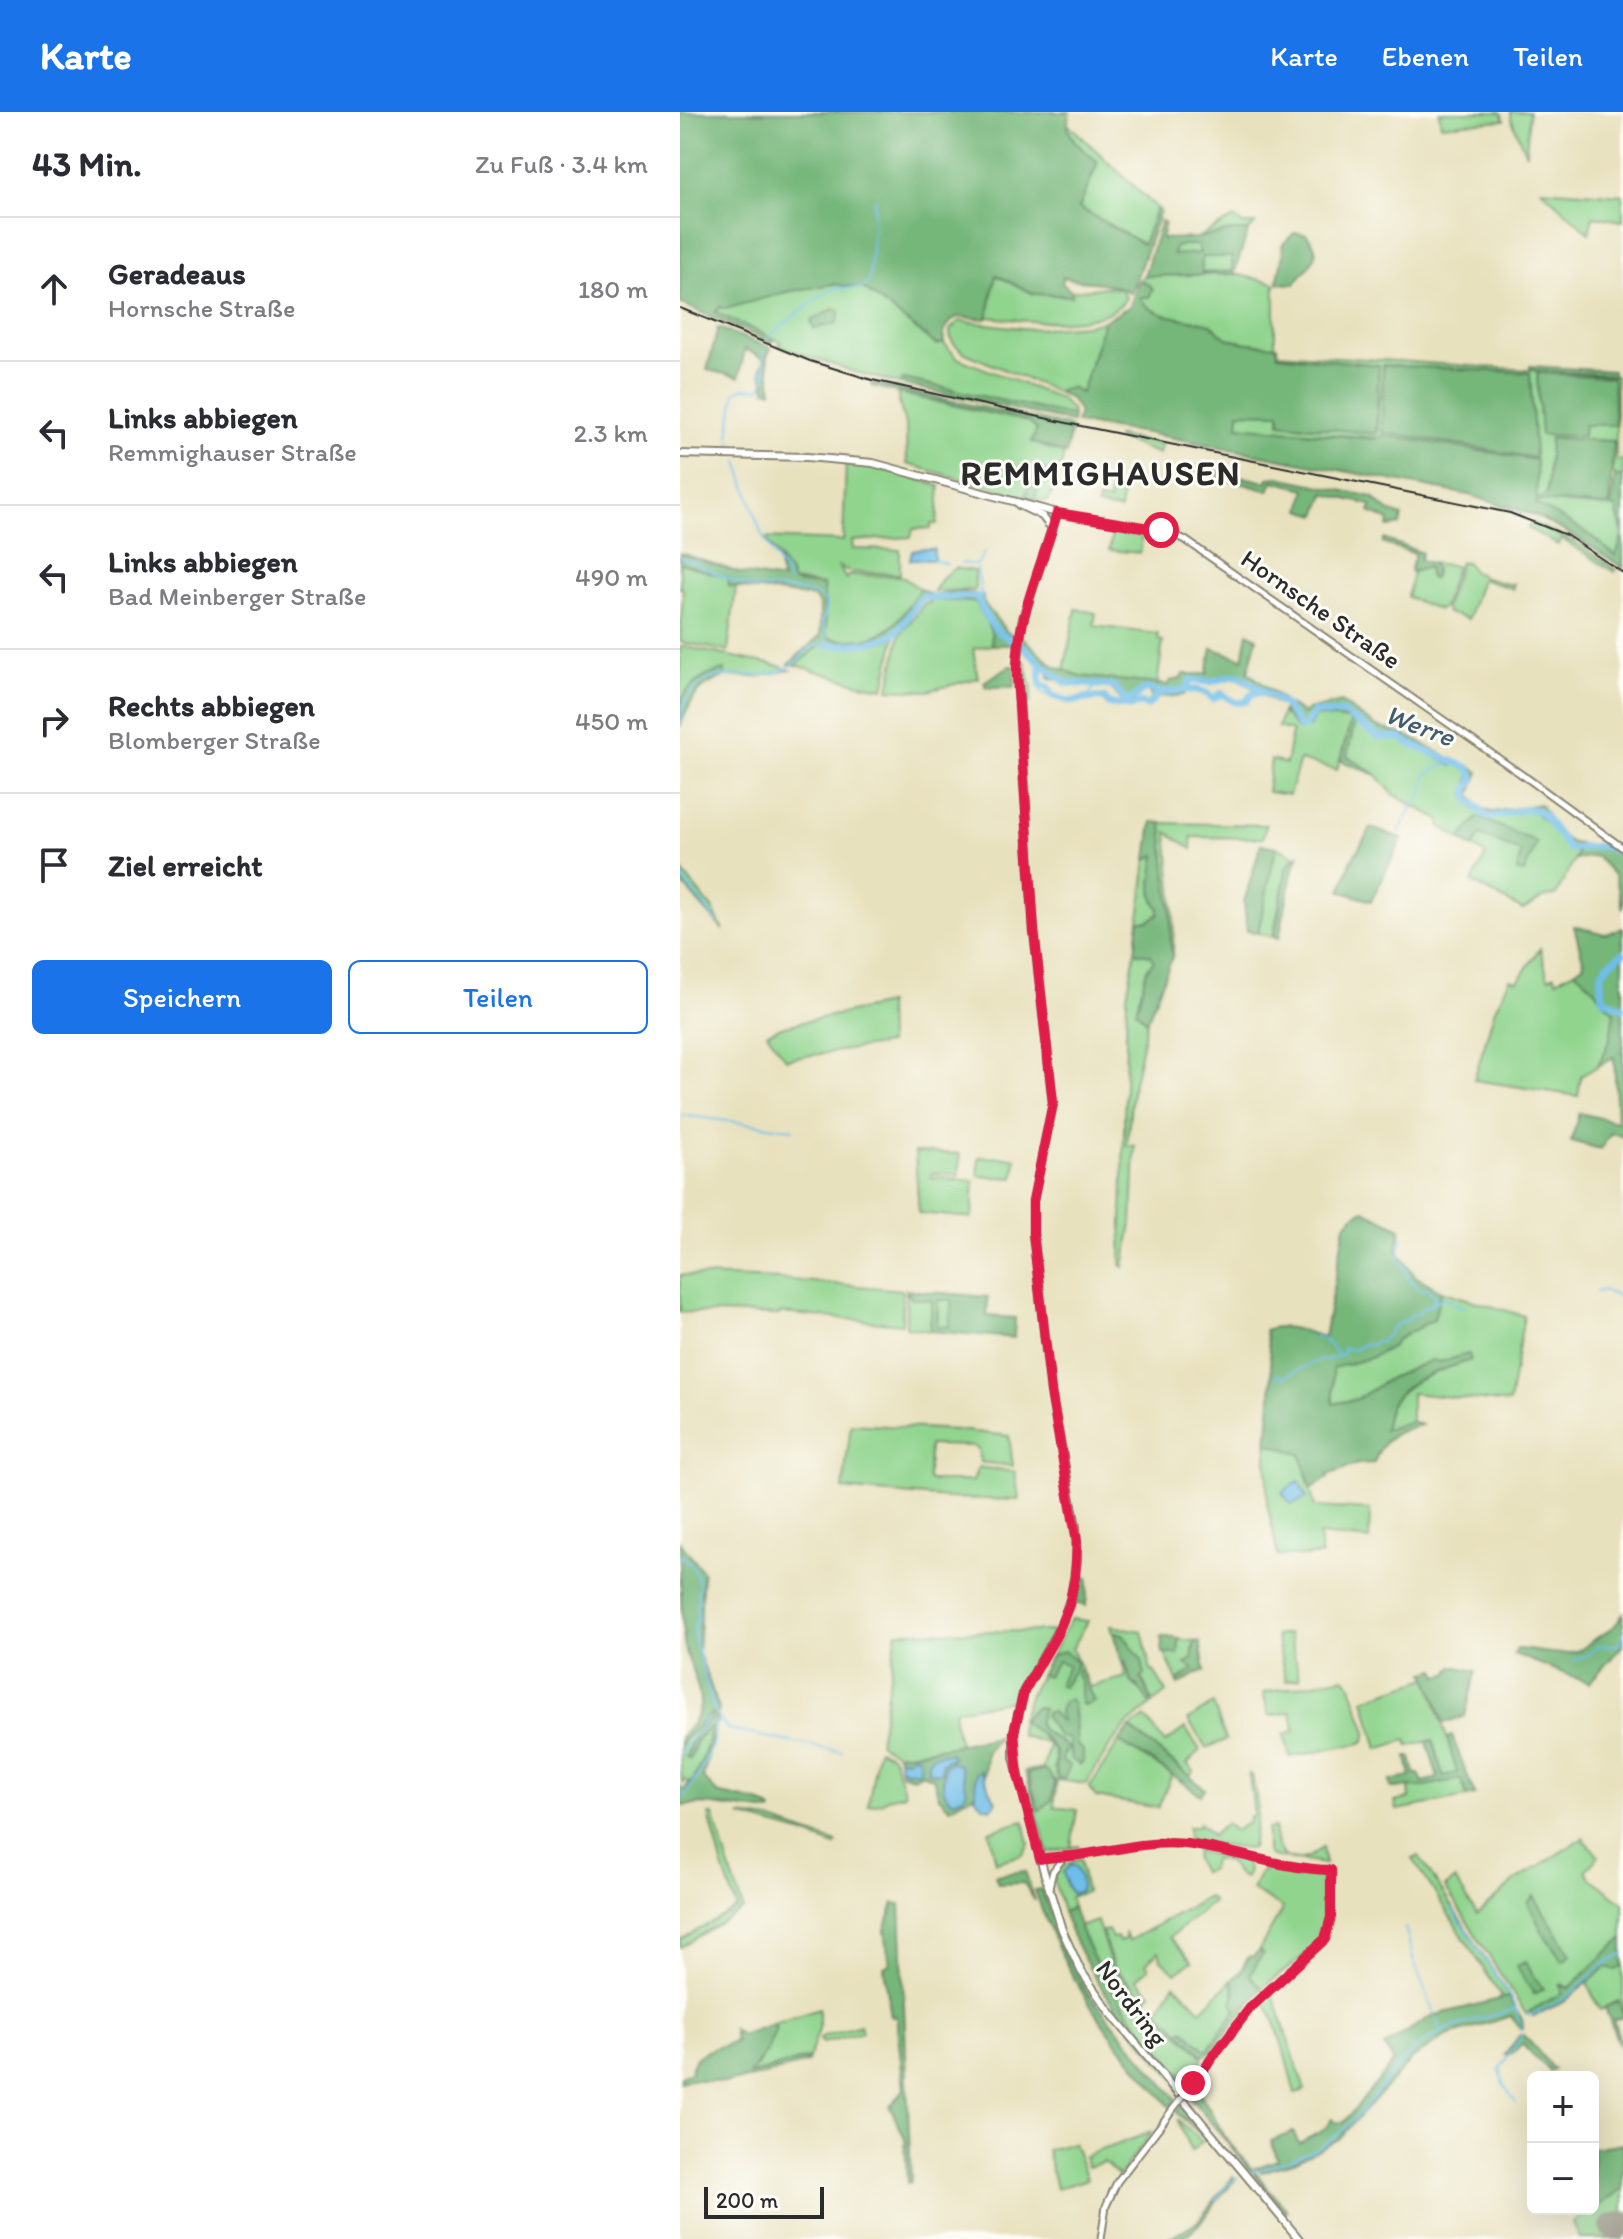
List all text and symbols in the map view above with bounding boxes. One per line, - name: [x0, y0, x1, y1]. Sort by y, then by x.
- text: Karte: [40, 33, 131, 79]
- text: Karte: [1270, 39, 1338, 73]
- text: Ebenen: [1382, 39, 1469, 73]
- text: Teilen: [1513, 39, 1583, 73]
- text: 43 Min.: [32, 144, 142, 185]
- text: Zu Fuß · 3.4 km: [475, 148, 648, 180]
- text: Geradeaus: [108, 255, 246, 292]
- icon: ahead: [32, 267, 76, 311]
- text: 180 m: [578, 273, 648, 305]
- text: Hornsche Straße: [108, 292, 295, 324]
- text: Links abbiegen: [108, 399, 298, 436]
- icon: left: [32, 411, 76, 455]
- text: 2.3 km: [574, 417, 648, 449]
- text: Remmighauser Straße: [108, 436, 357, 468]
- district label: REMMIGHAUSEN: [960, 453, 1242, 494]
- route start: [1143, 512, 1179, 548]
- street label: Hornsche Straße: [1235, 542, 1407, 676]
- text: Links abbiegen: [108, 543, 298, 580]
- icon: left: [32, 555, 76, 599]
- text: 490 m: [575, 561, 648, 593]
- text: Bad Meinberger Straße: [108, 580, 366, 612]
- text: Rechts abbiegen: [108, 687, 315, 724]
- water label: Werre: [1381, 696, 1461, 754]
- icon: right: [32, 699, 76, 743]
- text: 450 m: [575, 705, 648, 737]
- text: Blomberger Straße: [108, 724, 321, 756]
- icon: arrive: [32, 843, 76, 887]
- text: Ziel erreicht: [108, 847, 263, 884]
- button: Speichern: [32, 960, 332, 1034]
- button: Teilen: [348, 960, 648, 1034]
- street label: Nordring: [1089, 1953, 1175, 2053]
- route end: [1175, 2065, 1211, 2101]
- map controls: [1527, 2071, 1599, 2215]
- button: +: [1527, 2071, 1599, 2143]
- button: −: [1527, 2143, 1599, 2215]
- scale bar: [704, 2183, 824, 2219]
- text: 200 m: [716, 2187, 778, 2214]

